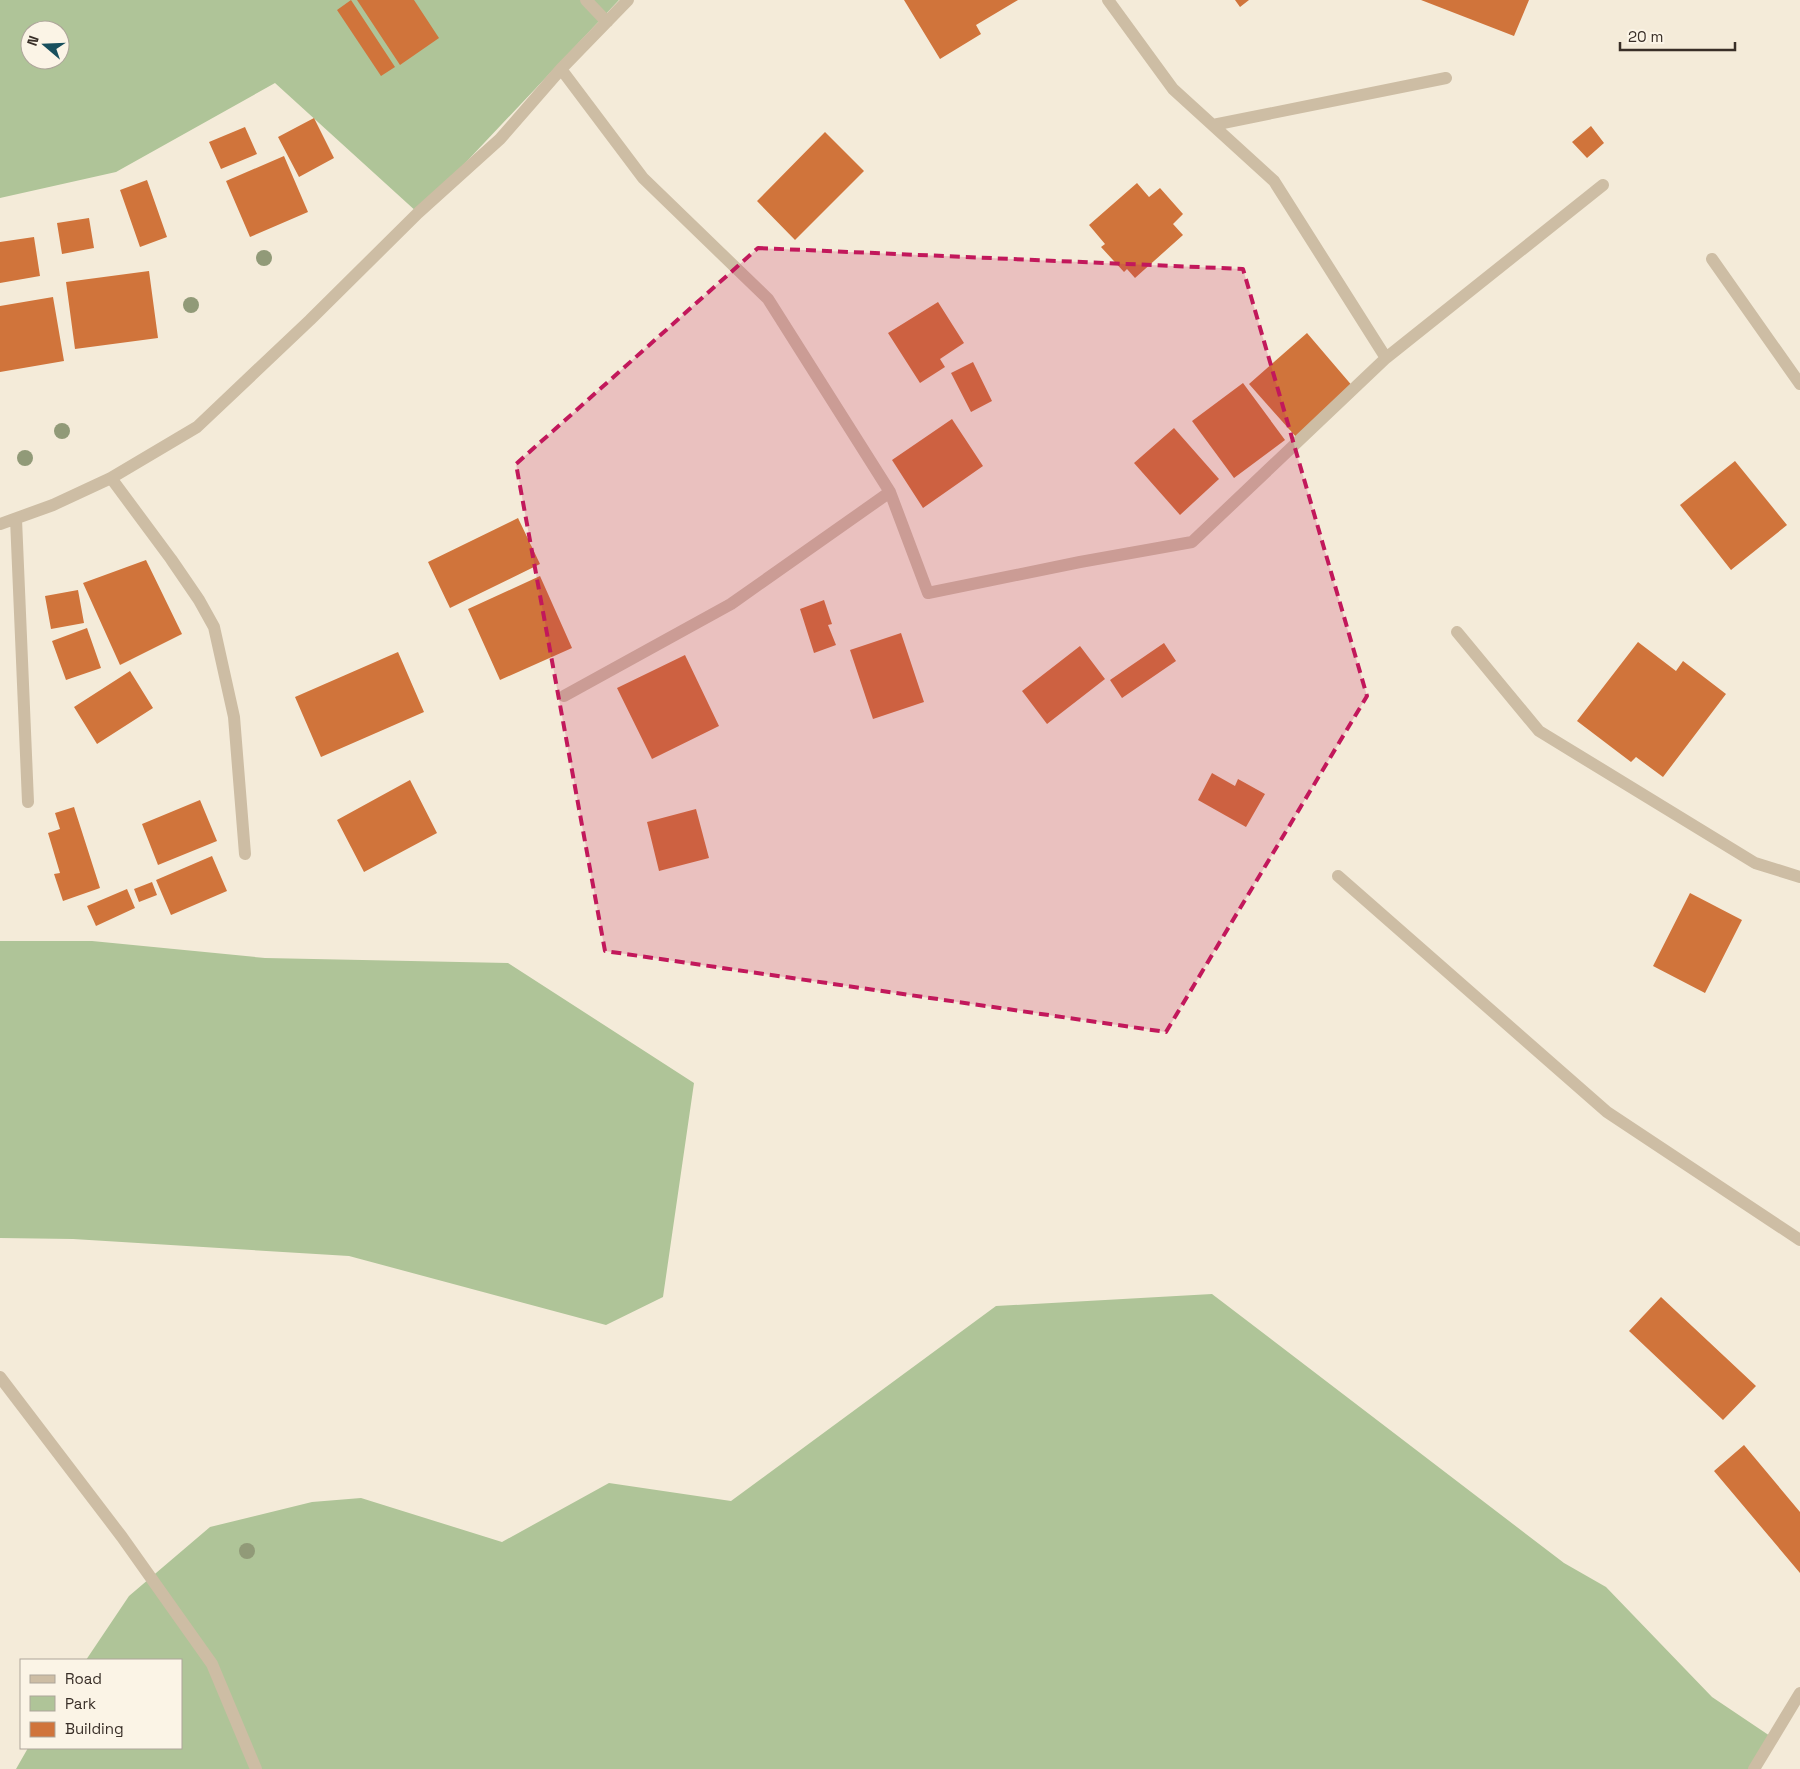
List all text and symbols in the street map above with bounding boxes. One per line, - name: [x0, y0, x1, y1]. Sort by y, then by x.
- north arrow: [20, 20, 70, 70]
- scale bar: [1620, 20, 1735, 52]
- text: 20 m: [1628, 27, 1663, 46]
- text: N: [23, 33, 43, 48]
- legend: [20, 1659, 182, 1749]
- text: Road: [65, 1669, 102, 1688]
- text: Park: [65, 1694, 96, 1713]
- text: Building: [65, 1719, 124, 1738]

